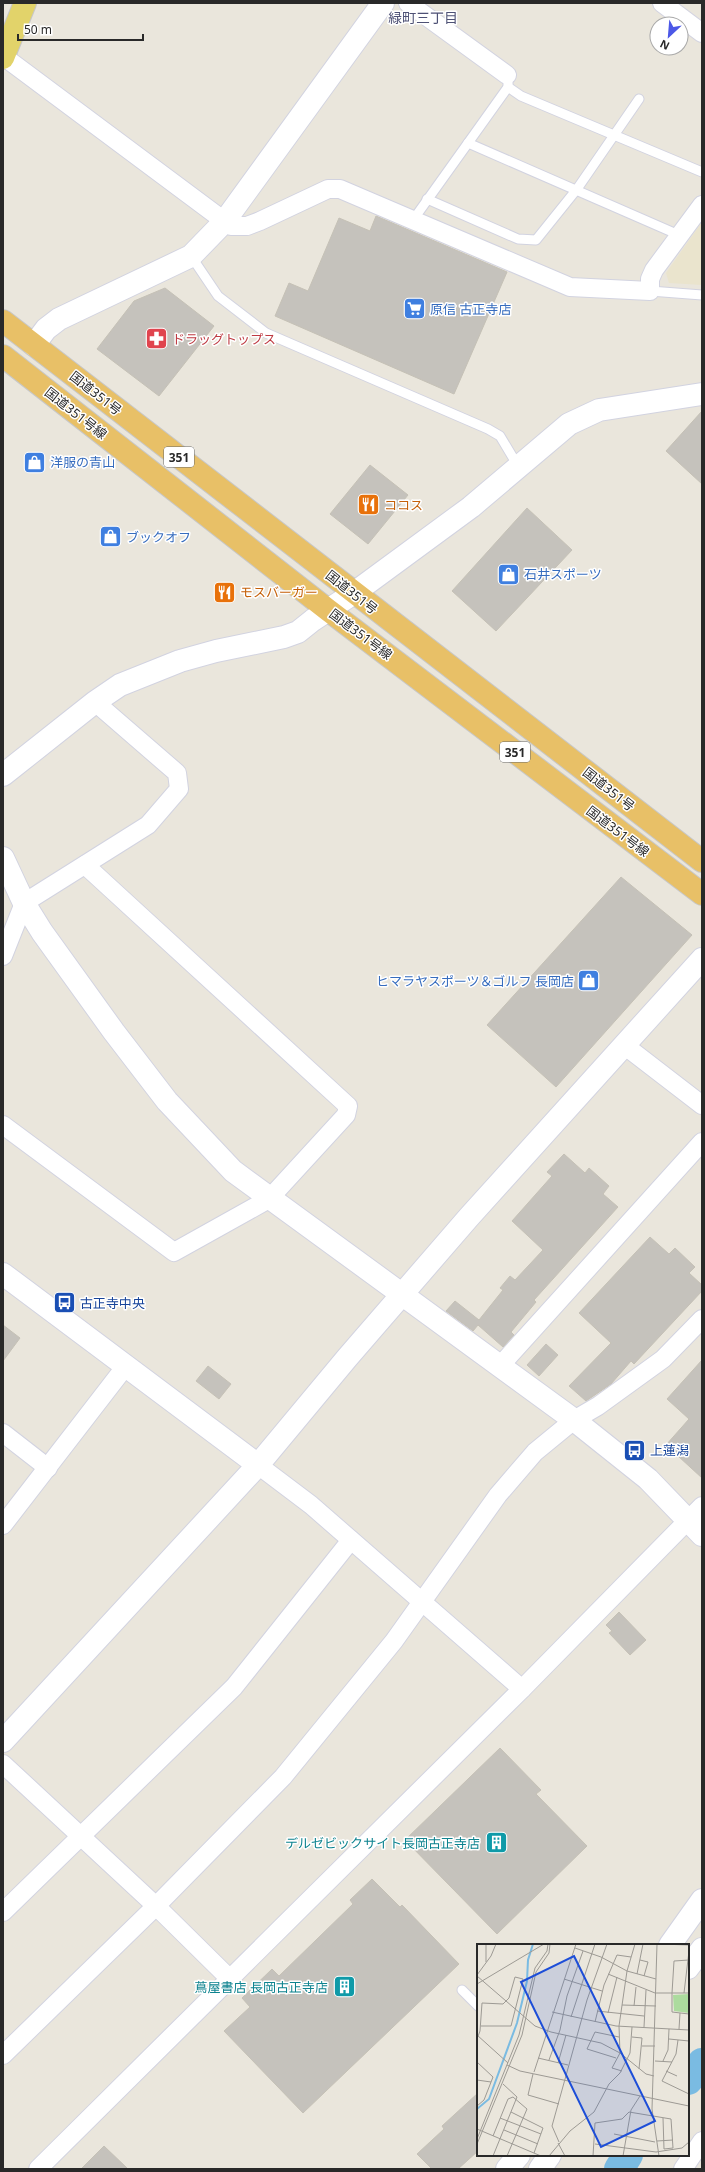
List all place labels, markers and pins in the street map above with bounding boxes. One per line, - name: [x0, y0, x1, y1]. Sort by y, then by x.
- supermarket icon: 原信 古正寺店: [402, 296, 428, 322]
- place label: 原信 古正寺店: [430, 300, 511, 318]
- pharmacy icon: ドラッグトップス: [143, 326, 169, 352]
- place label: ドラッグトップス: [172, 330, 276, 348]
- shop icon: 洋服の青山: [21, 449, 47, 475]
- place label: 洋服の青山: [50, 453, 115, 471]
- restaurant icon: ココス: [356, 492, 382, 518]
- place label: ココス: [384, 496, 423, 514]
- shop icon: ブックオフ: [97, 524, 123, 550]
- place label: ブックオフ: [126, 528, 191, 546]
- shop icon: 石井スポーツ: [495, 561, 521, 587]
- place label: 石井スポーツ: [524, 565, 602, 583]
- restaurant icon: モスバーガー: [212, 579, 238, 605]
- place label: モスバーガー: [240, 583, 318, 601]
- shop icon: ヒマラヤスポーツ＆ゴルフ 長岡店: [576, 968, 602, 994]
- place label: ヒマラヤスポーツ＆ゴルフ 長岡店: [376, 972, 574, 990]
- bus stop icon: 古正寺中央: [52, 1290, 78, 1316]
- place label: 古正寺中央: [80, 1294, 145, 1312]
- bus stop icon: 上蓮潟: [622, 1437, 648, 1463]
- place label: 上蓮潟: [650, 1441, 689, 1459]
- building icon: デルゼビックサイト長岡古正寺店: [483, 1830, 509, 1856]
- place label: デルゼビックサイト長岡古正寺店: [285, 1834, 480, 1852]
- building icon: 蔦屋書店 長岡古正寺店: [331, 1974, 357, 2000]
- place label: 蔦屋書店 長岡古正寺店: [195, 1978, 328, 1996]

